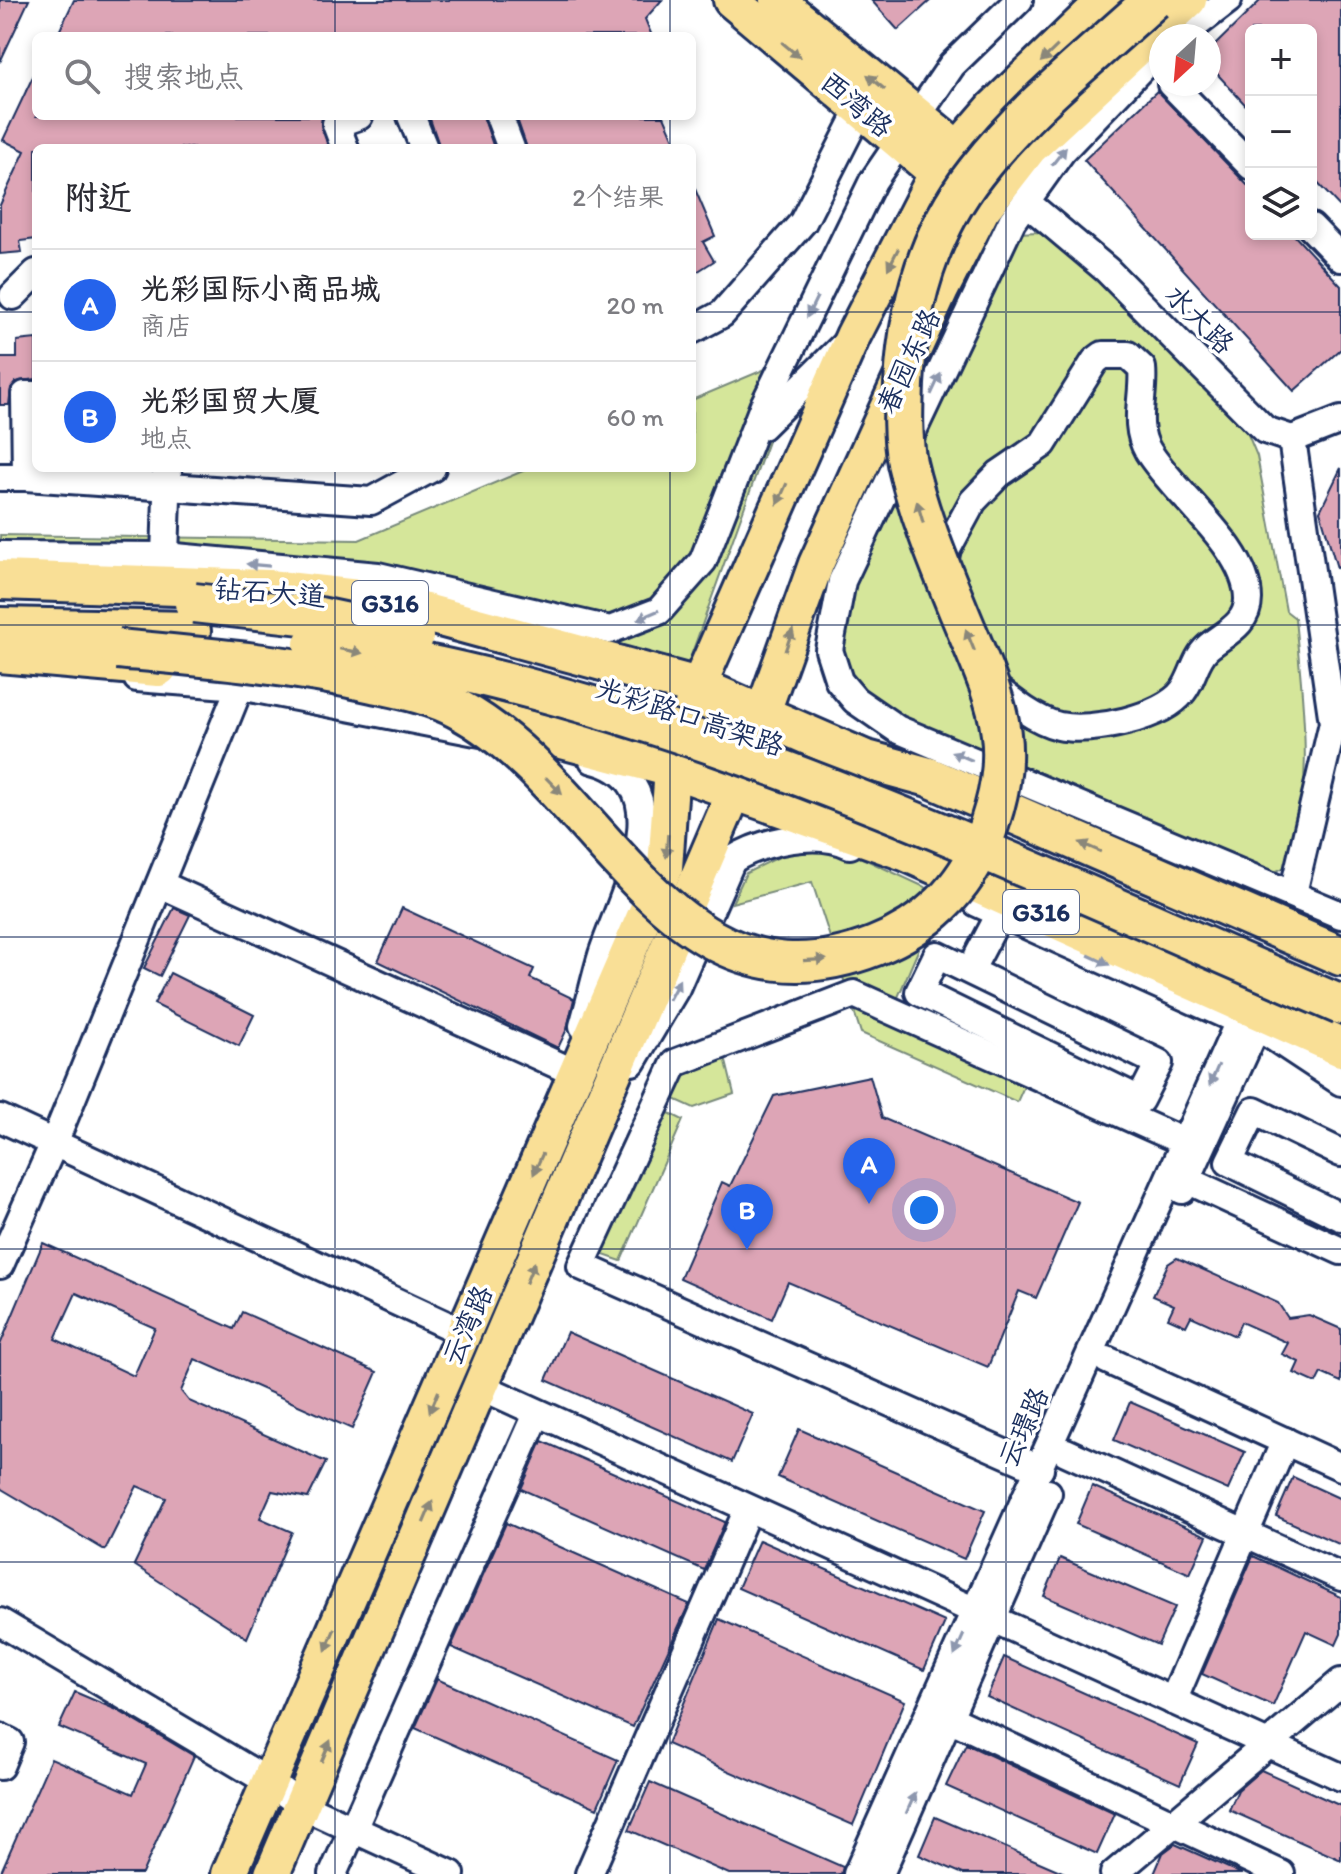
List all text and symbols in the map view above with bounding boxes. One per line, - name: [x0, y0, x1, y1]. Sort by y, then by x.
- north arrow: [1149, 24, 1221, 96]
- map controls: [1245, 24, 1317, 240]
- button: +: [1245, 24, 1317, 96]
- search box: [32, 32, 696, 120]
- one-way arrow: [781, 41, 801, 58]
- one-way arrow: [1040, 44, 1059, 63]
- icon: search: [60, 54, 104, 98]
- text: 搜索地点: [124, 58, 244, 95]
- street label: 西湾路: [814, 64, 900, 144]
- one-way arrow: [866, 74, 886, 91]
- button: −: [1245, 96, 1317, 168]
- one-way arrow: [1051, 146, 1067, 166]
- button: layers: [1245, 168, 1317, 240]
- text: 附近: [64, 177, 132, 218]
- text: 2个结果: [572, 181, 664, 213]
- one-way arrow: [886, 247, 899, 270]
- text: 光彩国际小商品城: [140, 270, 380, 307]
- street label: 水大路: [1158, 277, 1242, 361]
- text: A: [82, 289, 98, 321]
- text: 20 m: [607, 289, 664, 321]
- one-way arrow: [805, 295, 819, 319]
- street label: 春园东路: [869, 303, 947, 419]
- text: 商店: [140, 310, 192, 342]
- one-way arrow: [929, 372, 942, 395]
- text: 光彩国贸大厦: [140, 382, 320, 419]
- text: B: [82, 401, 98, 433]
- text: 60 m: [607, 401, 664, 433]
- text: 地点: [140, 422, 192, 454]
- one-way arrow: [775, 482, 789, 505]
- one-way arrow: [913, 499, 926, 523]
- one-way arrow: [245, 558, 270, 571]
- street label: 钻石大道: [213, 571, 327, 613]
- road number: G316: [352, 581, 428, 625]
- one-way arrow: [636, 608, 660, 621]
- one-way arrow: [784, 628, 796, 652]
- one-way arrow: [963, 628, 976, 652]
- one-way arrow: [339, 645, 364, 658]
- street label: 光彩路口高架路: [592, 670, 788, 762]
- one-way arrow: [950, 750, 974, 763]
- one-way arrow: [544, 776, 562, 795]
- one-way arrow: [660, 834, 673, 859]
- one-way arrow: [1078, 840, 1102, 854]
- road number: G316: [1003, 890, 1079, 934]
- one-way arrow: [1087, 953, 1110, 967]
- one-way arrow: [803, 954, 828, 967]
- one-way arrow: [667, 979, 680, 1002]
- one-way arrow: [1208, 1064, 1221, 1087]
- pin: A: [843, 1138, 895, 1204]
- one-way arrow: [532, 1152, 545, 1176]
- pin: B: [721, 1184, 773, 1250]
- your location: [904, 1190, 944, 1230]
- one-way arrow: [524, 1261, 537, 1285]
- street label: 云湾路: [434, 1280, 500, 1370]
- street label: 云璟路: [990, 1382, 1056, 1472]
- one-way arrow: [427, 1390, 440, 1414]
- one-way arrow: [422, 1500, 435, 1524]
- one-way arrow: [324, 1628, 337, 1652]
- one-way arrow: [952, 1633, 966, 1657]
- one-way arrow: [320, 1740, 333, 1763]
- one-way arrow: [905, 1791, 918, 1814]

